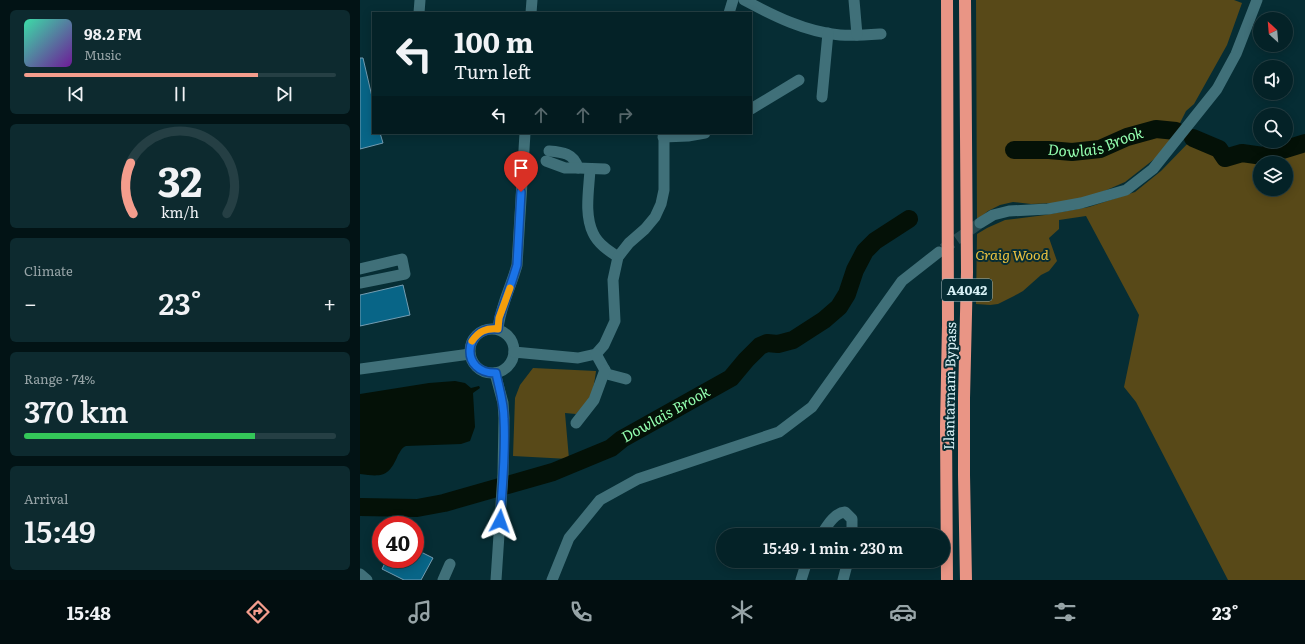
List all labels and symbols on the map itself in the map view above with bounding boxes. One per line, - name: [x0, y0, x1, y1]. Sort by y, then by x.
- north arrow: [1253, 12, 1293, 52]
- water label: Dowlais Brook: [1047, 120, 1146, 163]
- pin: [504, 151, 538, 192]
- park label: Graig Wood: [975, 244, 1049, 264]
- road number: A4042: [942, 279, 992, 301]
- street label: Llantarnam Bypass: [938, 322, 960, 450]
- water label: Dowlais Brook: [616, 379, 714, 447]
- position arrow: [479, 500, 521, 542]
- speed limit sign: 40: [372, 516, 424, 568]

